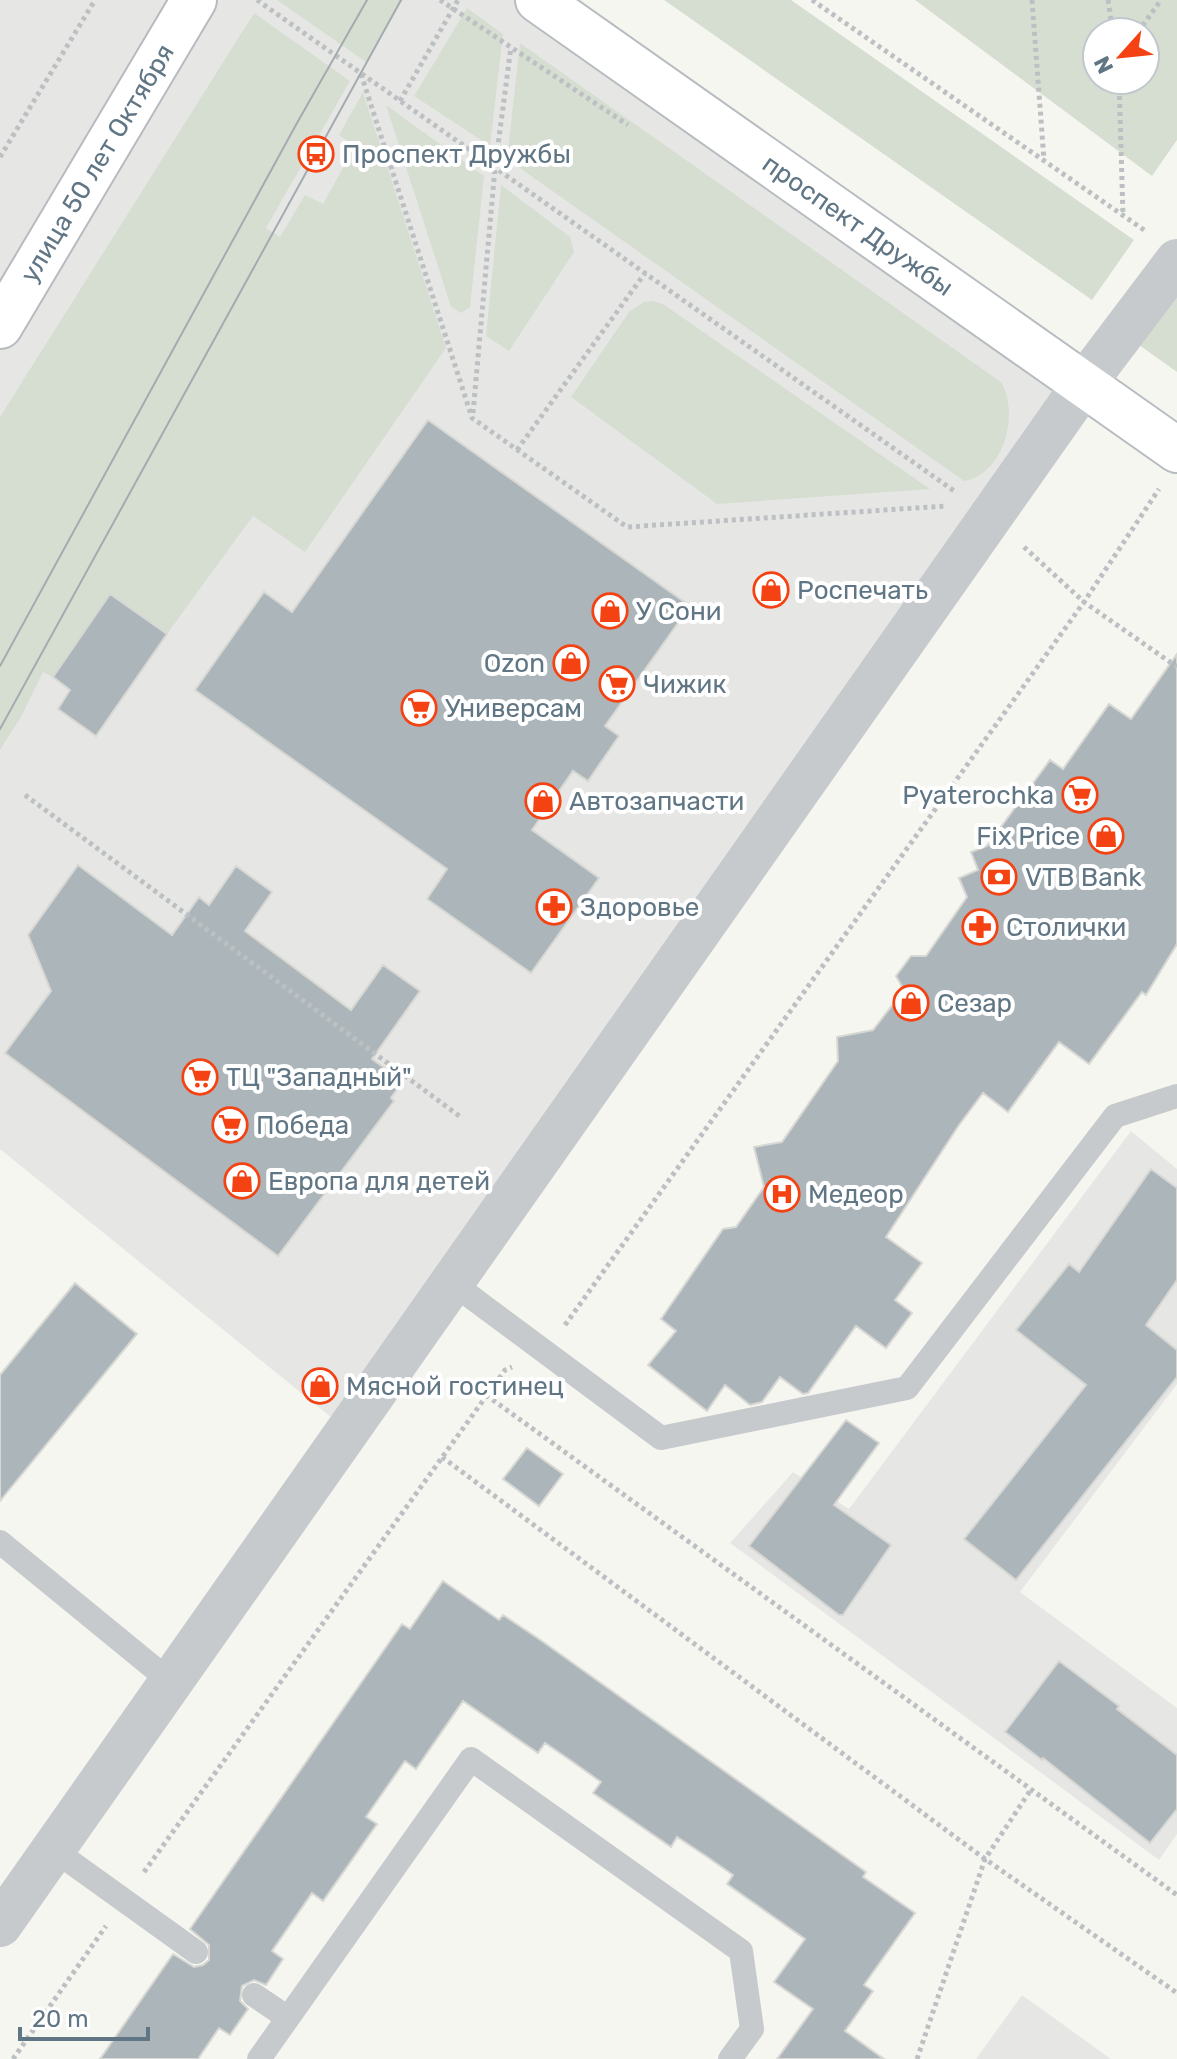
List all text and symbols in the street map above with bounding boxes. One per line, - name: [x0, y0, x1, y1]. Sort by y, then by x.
- north arrow: [1081, 16, 1161, 96]
- street label: улица 50 лет Октября: [14, 38, 181, 288]
- text: N: [1088, 52, 1119, 78]
- bus stop icon: Проспект Дружбы: [297, 135, 335, 173]
- place label: Проспект Дружбы: [342, 139, 571, 170]
- street label: проспект Дружбы: [756, 148, 959, 303]
- shop icon: Роспечать: [752, 571, 790, 609]
- place label: Роспечать: [797, 575, 928, 606]
- shop icon: У Сони: [591, 592, 629, 630]
- place label: У Сони: [636, 596, 722, 627]
- shop icon: Ozon: [552, 644, 590, 682]
- place label: Ozon: [484, 648, 545, 679]
- supermarket icon: Чижик: [598, 665, 636, 703]
- place label: Чижик: [643, 669, 726, 700]
- supermarket icon: Универсам: [400, 689, 438, 727]
- place label: Универсам: [445, 693, 582, 724]
- supermarket icon: Pyaterochka: [1061, 776, 1099, 814]
- place label: Pyaterochka: [902, 780, 1054, 811]
- shop icon: Автозапчасти: [524, 782, 562, 820]
- place label: Автозапчасти: [569, 786, 744, 817]
- shop icon: Fix Price: [1087, 817, 1125, 855]
- place label: Fix Price: [976, 821, 1080, 852]
- bank icon: VTB Bank: [980, 858, 1018, 896]
- place label: VTB Bank: [1025, 862, 1142, 893]
- pharmacy icon: Здоровье: [535, 888, 573, 926]
- place label: Здоровье: [580, 892, 699, 923]
- pharmacy icon: Столички: [961, 908, 999, 946]
- place label: Столички: [1006, 912, 1126, 943]
- shop icon: Сезар: [892, 984, 930, 1022]
- place label: Сезар: [937, 988, 1012, 1019]
- supermarket icon: ТЦ "Западный": [181, 1058, 219, 1096]
- place label: ТЦ "Западный": [226, 1062, 412, 1093]
- supermarket icon: Победа: [211, 1106, 249, 1144]
- place label: Победа: [256, 1110, 349, 1141]
- shop icon: Европа для детей: [223, 1162, 261, 1200]
- place label: Европа для детей: [268, 1166, 490, 1197]
- hospital icon: Медеор: [763, 1175, 801, 1213]
- place label: Медеор: [808, 1179, 904, 1210]
- shop icon: Мясной гостинец: [301, 1367, 339, 1405]
- place label: Мясной гостинец: [346, 1371, 564, 1402]
- scale bar: [20, 1991, 148, 2041]
- text: 20 m: [32, 2005, 89, 2033]

